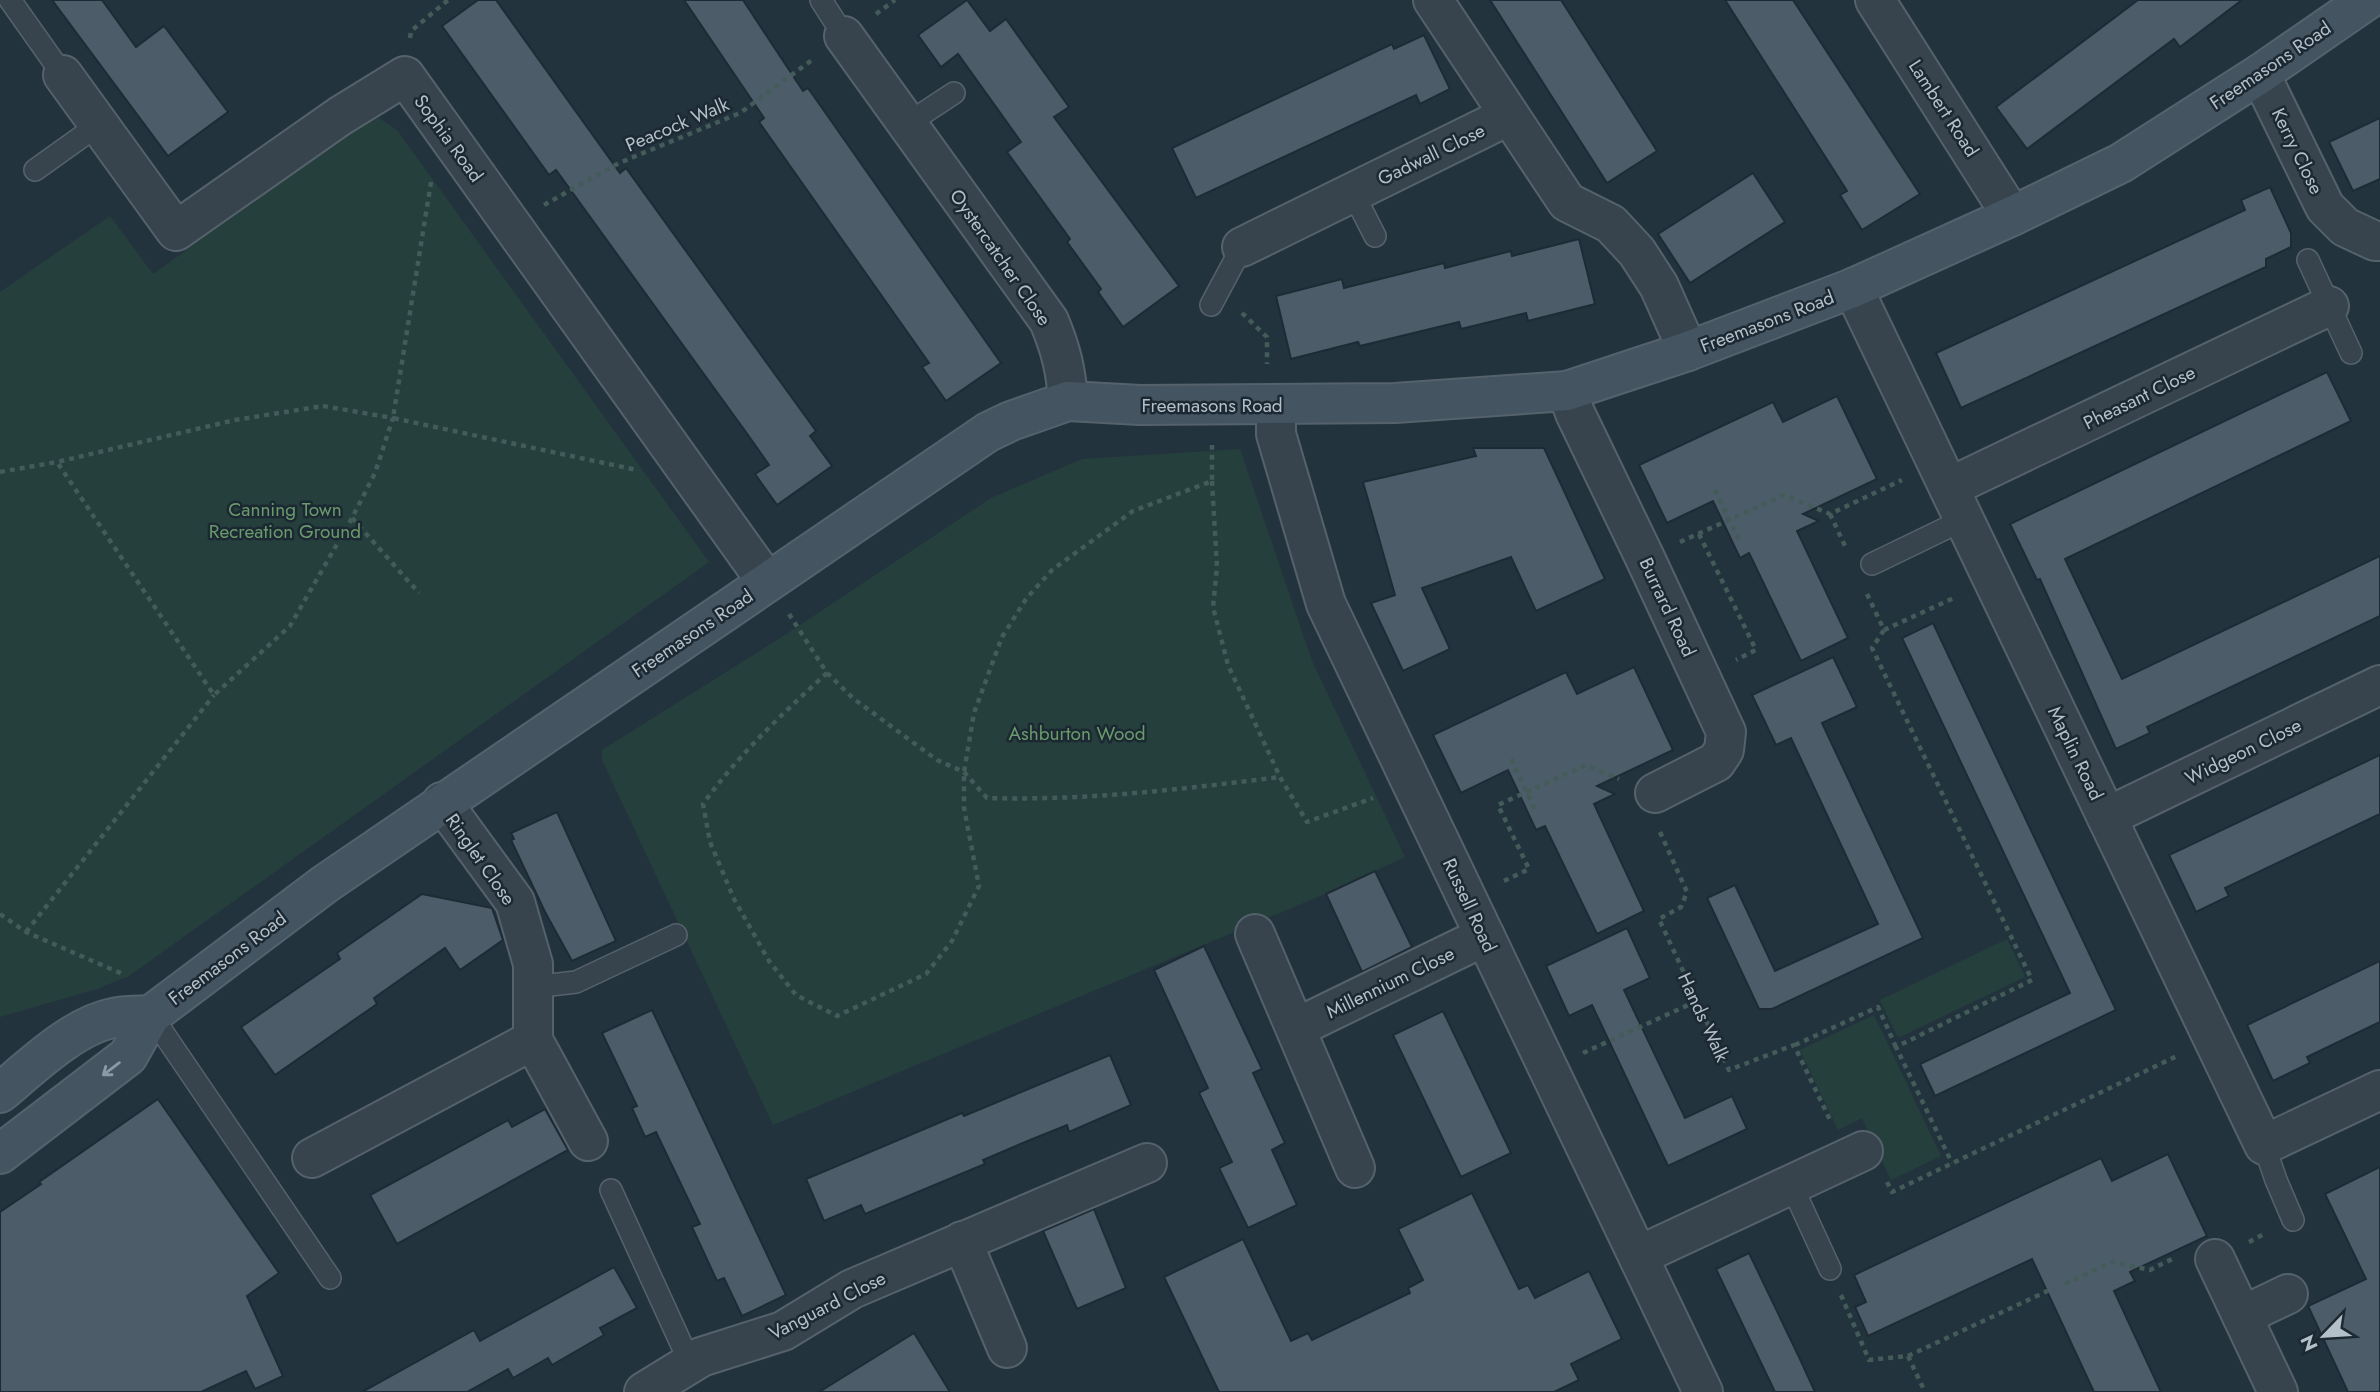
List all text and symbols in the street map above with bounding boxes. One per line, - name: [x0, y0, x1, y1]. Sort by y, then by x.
- street label: Freemasons Road: [2204, 15, 2336, 116]
- street label: Lambert Road: [1902, 54, 1985, 162]
- street label: Sophia Road: [408, 89, 490, 188]
- street label: Peacock Walk: [621, 90, 734, 158]
- street label: Kerry Close: [2265, 104, 2330, 199]
- street label: Gadwall Close: [1373, 117, 1490, 192]
- street label: Oystercatcher Close: [943, 184, 1058, 331]
- street label: Freemasons Road: [1696, 284, 1838, 359]
- street label: Pheasant Close: [2079, 359, 2200, 436]
- street label: Freemasons Road: [1141, 392, 1283, 419]
- park label: Canning Town Recreation Ground: [209, 496, 361, 545]
- street label: Burrard Road: [1633, 553, 1702, 661]
- street label: Freemasons Road: [626, 583, 758, 684]
- street label: Maplin Road: [2041, 702, 2110, 805]
- street label: Widgeon Close: [2180, 712, 2306, 791]
- park label: Ashburton Wood: [1009, 720, 1145, 747]
- street label: Ringlet Close: [439, 808, 522, 911]
- street label: Russell Road: [1436, 854, 1503, 957]
- street label: Freemasons Road: [163, 905, 292, 1012]
- street label: Millennium Close: [1322, 940, 1459, 1025]
- street label: Hands Walk: [1671, 968, 1736, 1067]
- one-way arrow: [102, 1062, 121, 1076]
- street label: Vanguard Close: [764, 1264, 891, 1347]
- north arrow: [2289, 1301, 2359, 1371]
- text: N: [2294, 1330, 2324, 1356]

